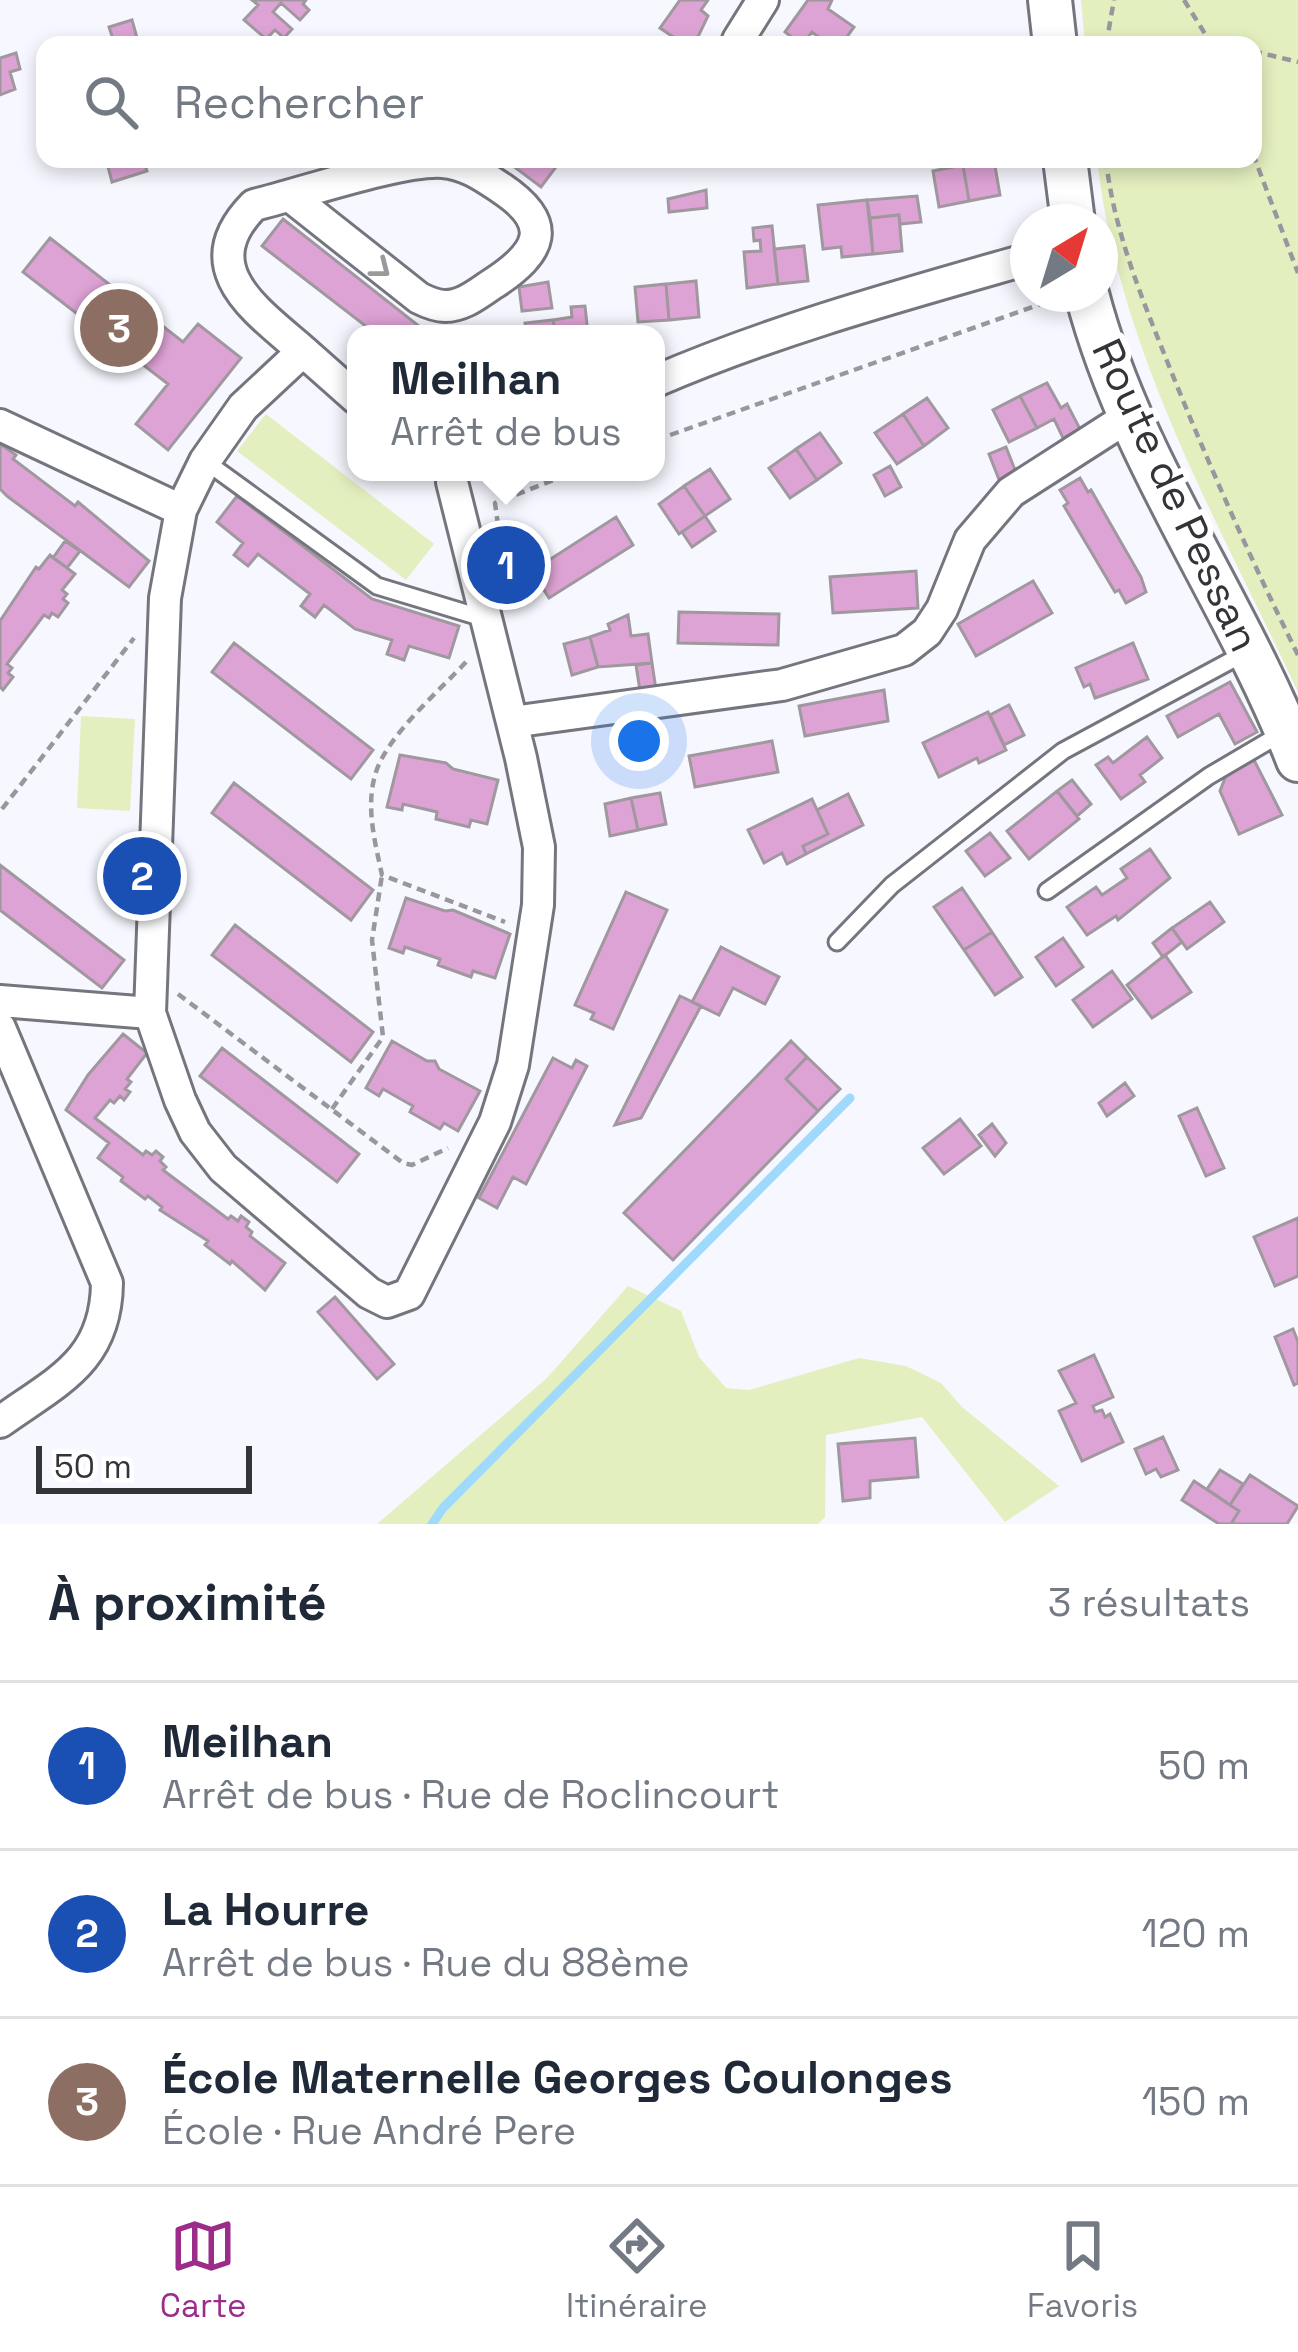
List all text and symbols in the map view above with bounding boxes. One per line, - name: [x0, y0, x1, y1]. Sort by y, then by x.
- search box: [36, 36, 1262, 168]
- icon: search: [78, 69, 144, 135]
- text: Rechercher: [174, 74, 424, 131]
- north arrow: [1010, 204, 1118, 312]
- one-way arrow: [368, 255, 390, 276]
- pin: 3: [80, 283, 158, 373]
- popup: [347, 325, 665, 481]
- street label: Route de Pessan: [1080, 330, 1272, 660]
- text: Meilhan: [390, 350, 561, 407]
- text: Arrêt de bus: [390, 407, 622, 456]
- pin: 1: [467, 520, 545, 610]
- your location: [609, 711, 669, 771]
- pin: 2: [103, 831, 181, 921]
- scale bar: [36, 1440, 252, 1493]
- text: 50 m: [54, 1446, 132, 1488]
- text: À proximité: [48, 1570, 327, 1635]
- text: 3 résultats: [1048, 1578, 1250, 1627]
- text: Meilhan: [162, 1713, 333, 1770]
- text: 1: [78, 1741, 96, 1790]
- text: 50 m: [1158, 1741, 1250, 1790]
- text: Arrêt de bus · Rue de Roclincourt: [162, 1770, 779, 1819]
- text: La Hourre: [162, 1881, 369, 1938]
- text: 2: [75, 1909, 99, 1958]
- text: 120 m: [1142, 1909, 1250, 1958]
- text: Arrêt de bus · Rue du 88ème: [162, 1938, 690, 1987]
- text: École Maternelle Georges Coulonges: [162, 2049, 953, 2106]
- text: 3: [75, 2077, 99, 2126]
- text: 150 m: [1142, 2077, 1250, 2126]
- text: École · Rue André Pere: [162, 2106, 576, 2155]
- tab: Carte: [160, 2213, 247, 2327]
- tab: Itinéraire: [566, 2213, 708, 2327]
- tab: Favoris: [1027, 2213, 1138, 2327]

